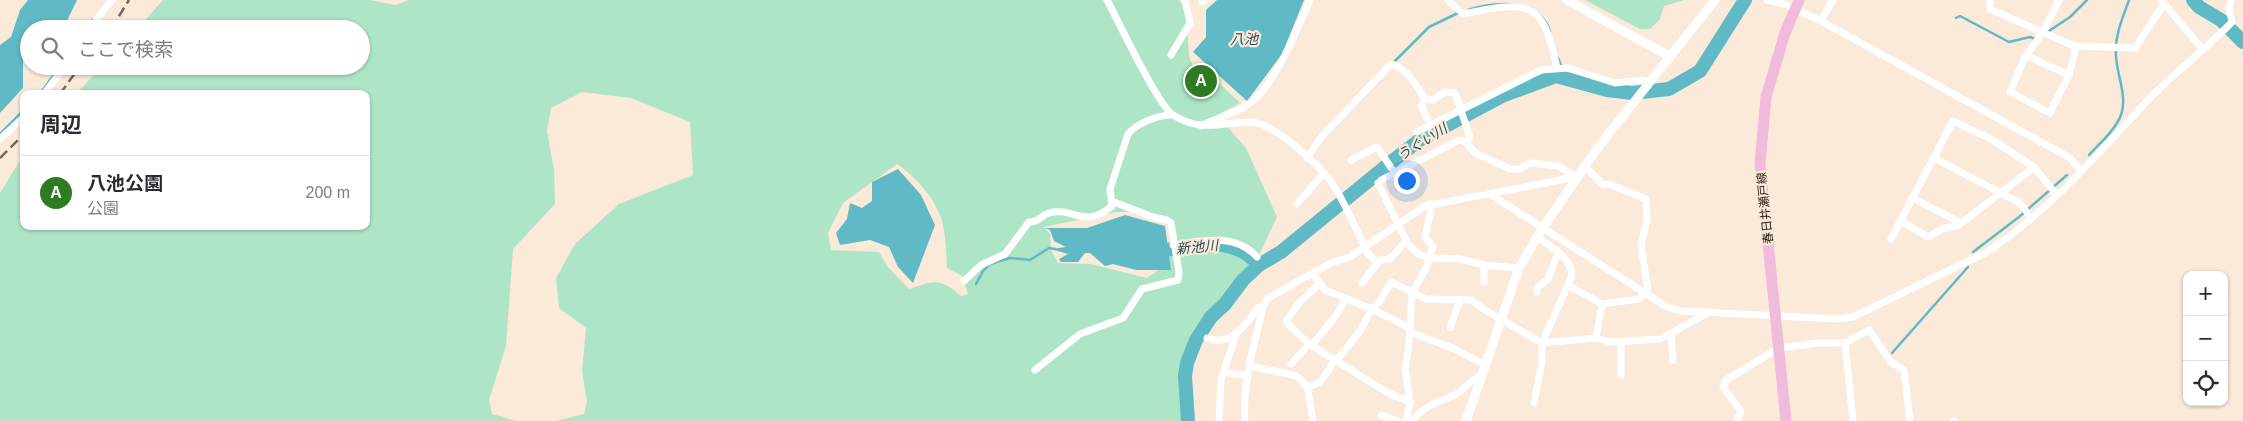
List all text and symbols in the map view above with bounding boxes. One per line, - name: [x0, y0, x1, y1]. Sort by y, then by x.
- search box: [20, 20, 370, 75]
- water label: 八池: [1230, 31, 1260, 47]
- icon: search: [38, 34, 66, 62]
- text: ここで検索: [78, 39, 173, 60]
- pin: A: [1185, 62, 1217, 100]
- text: 周辺: [40, 113, 82, 136]
- water label: うぐい川: [1394, 119, 1452, 164]
- your location: [1394, 168, 1420, 194]
- street label: 春日井瀬戸線: [1754, 171, 1776, 245]
- text: 八池公園: [87, 173, 163, 194]
- text: A: [50, 184, 62, 201]
- text: 200 m: [306, 184, 350, 201]
- text: 公園: [87, 200, 119, 217]
- water label: 新池川: [1175, 237, 1221, 257]
- map controls: [2183, 271, 2228, 406]
- button: +: [2183, 271, 2228, 316]
- button: −: [2183, 316, 2228, 361]
- button: locate: [2183, 361, 2228, 406]

